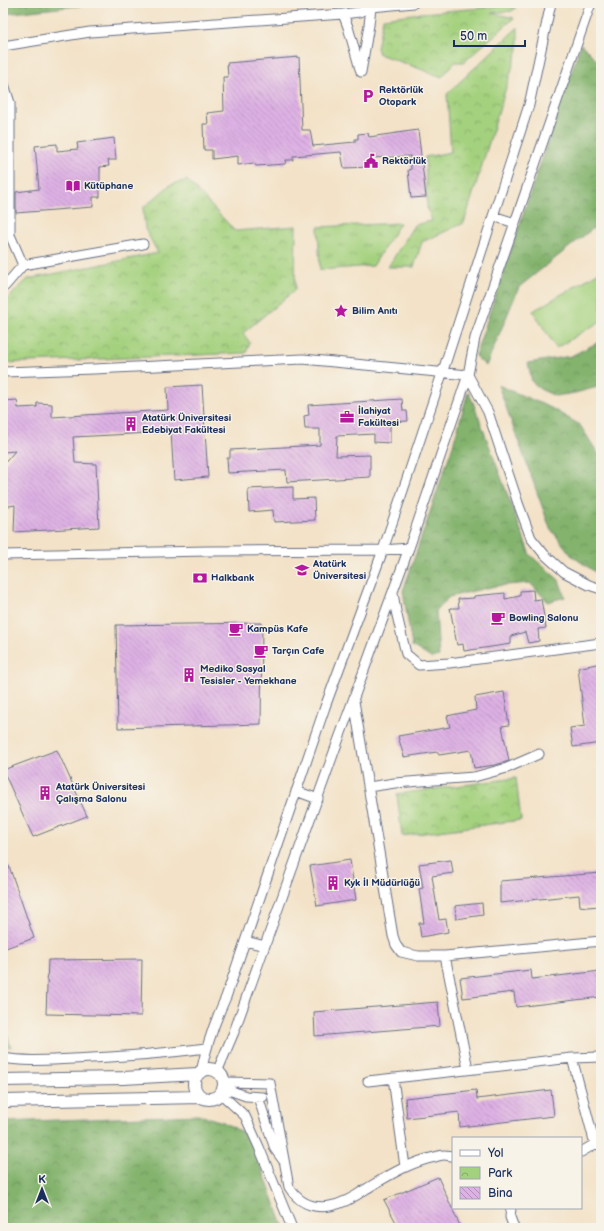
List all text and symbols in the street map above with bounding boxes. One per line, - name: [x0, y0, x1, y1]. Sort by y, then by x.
- scale bar: [454, 22, 525, 48]
- text: 50 m: [460, 29, 487, 44]
- place label: Rektörlük Otopark: [379, 84, 424, 108]
- parking icon: Rektörlük Otopark: [360, 88, 376, 104]
- public building icon: Rektörlük: [363, 153, 379, 169]
- place label: Rektörlük: [382, 155, 427, 167]
- library icon: Kütüphane: [65, 178, 81, 194]
- place label: Kütüphane: [84, 180, 133, 192]
- place icon: Bilim Anıtı: [333, 303, 349, 319]
- place label: Bilim Anıtı: [352, 305, 398, 317]
- place label: İlahiyat Fakültesi: [358, 405, 399, 429]
- office icon: İlahiyat Fakültesi: [339, 409, 355, 425]
- place label: Atatürk Üniversitesi Edebiyat Fakültesi: [141, 412, 231, 436]
- building icon: Atatürk Üniversitesi Edebiyat Fakültesi: [123, 416, 139, 432]
- place label: Atatürk Üniversitesi: [312, 558, 366, 582]
- school or university icon: Atatürk Üniversitesi: [294, 562, 310, 578]
- bank icon: Halkbank: [192, 570, 208, 586]
- place label: Halkbank: [211, 572, 255, 584]
- cafe icon: Bowling Salonu: [490, 610, 506, 626]
- place label: Bowling Salonu: [509, 612, 579, 624]
- cafe icon: Kampüs Kafe: [228, 621, 244, 637]
- place label: Kampüs Kafe: [247, 623, 308, 635]
- cafe icon: Tarçın Cafe: [253, 643, 269, 659]
- place label: Tarçın Cafe: [272, 645, 325, 657]
- place label: Mediko Sosyal Tesisler - Yemekhane: [200, 663, 297, 687]
- building icon: Mediko Sosyal Tesisler - Yemekhane: [181, 667, 197, 683]
- place label: Atatürk Üniversitesi Çalışma Salonu: [55, 781, 145, 805]
- building icon: Atatürk Üniversitesi Çalışma Salonu: [37, 785, 53, 801]
- building icon: Kyk İl Müdürlüğü: [325, 875, 341, 891]
- place label: Kyk İl Müdürlüğü: [344, 877, 421, 889]
- legend: [452, 1137, 582, 1209]
- text: Yol: [487, 1146, 503, 1161]
- text: Park: [488, 1166, 512, 1181]
- north arrow: [22, 1169, 62, 1209]
- text: K: [38, 1173, 46, 1186]
- text: Bina: [488, 1186, 513, 1201]

